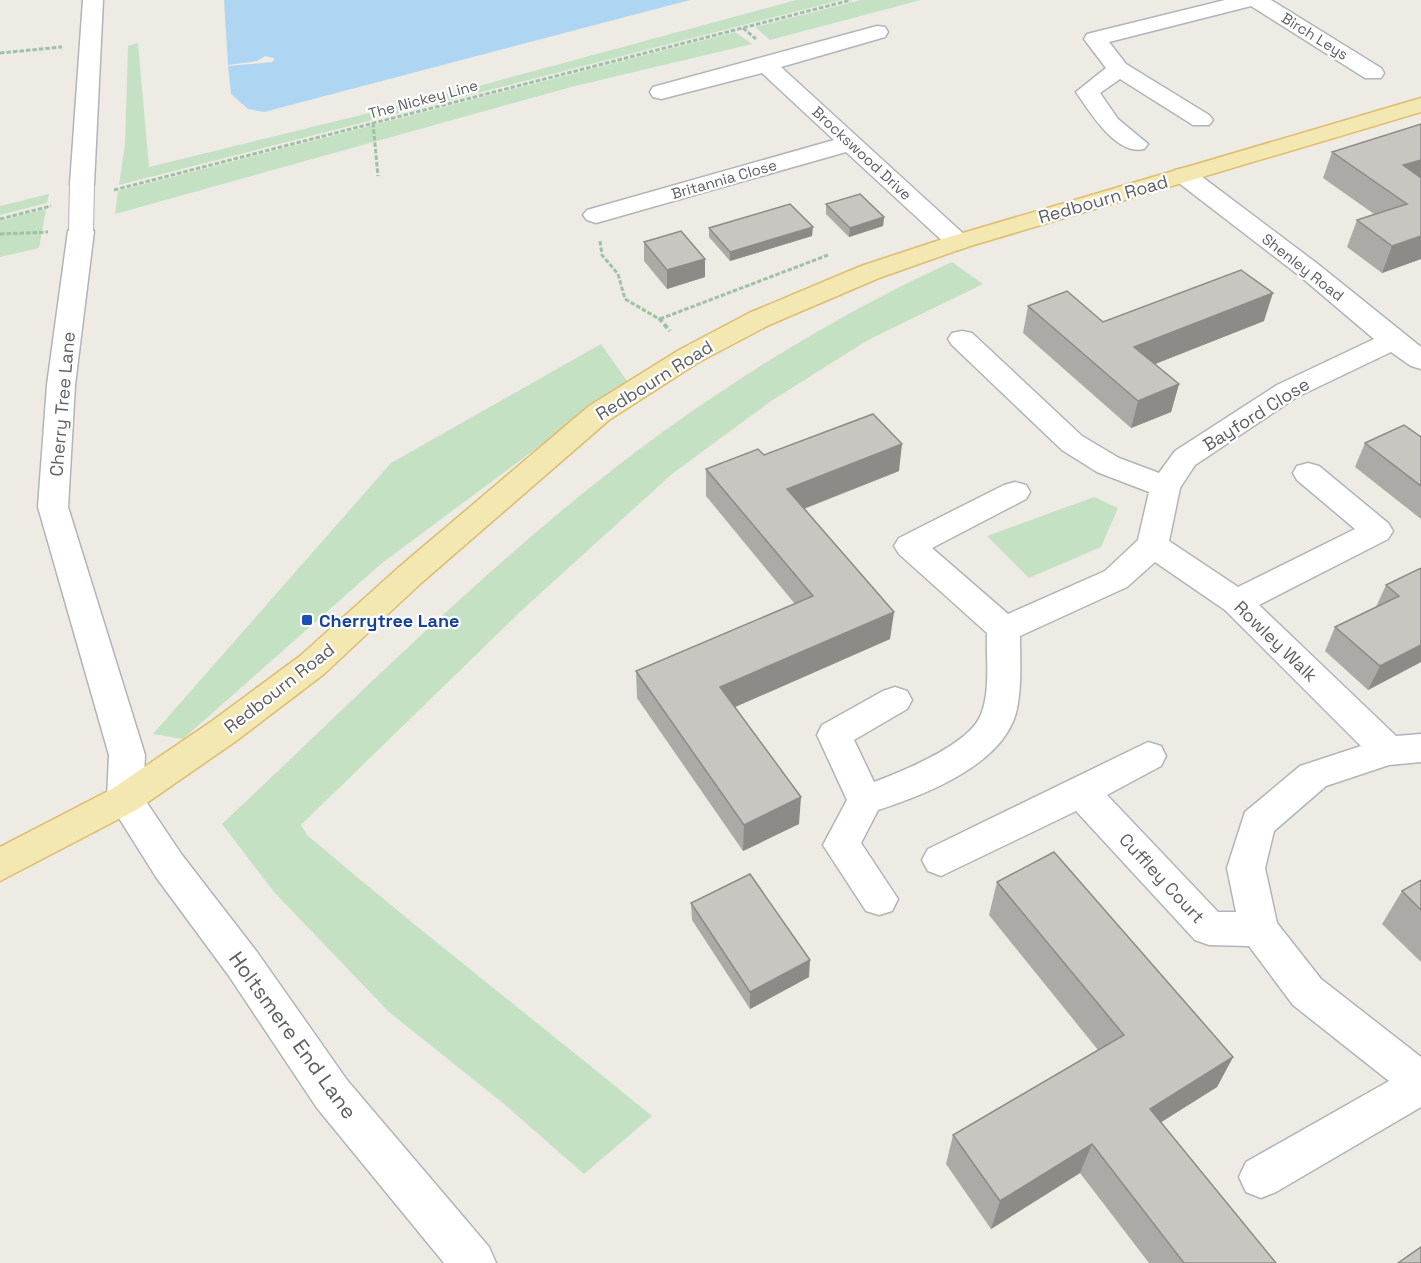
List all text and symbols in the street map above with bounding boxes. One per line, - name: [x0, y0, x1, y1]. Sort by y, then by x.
- street label: Birch Leys: [1278, 8, 1352, 64]
- street label: The Nickey Line: [366, 75, 480, 123]
- street label: Brockswood Drive: [808, 102, 916, 204]
- street label: Britannia Close: [669, 155, 779, 203]
- street label: Redbourn Road: [1035, 169, 1171, 229]
- street label: Shenley Road: [1258, 229, 1348, 305]
- street label: Cherry Tree Lane: [44, 331, 80, 477]
- street label: Redbourn Road: [591, 335, 717, 425]
- street label: Bayford Close: [1198, 372, 1314, 456]
- street label: Rowley Walk: [1229, 595, 1323, 687]
- place label: Cherrytree Lane: [319, 609, 459, 632]
- marker: Cherrytree Lane: [300, 613, 314, 627]
- street label: Redbourn Road: [219, 638, 339, 738]
- street label: Cuffley Court: [1114, 828, 1210, 928]
- street label: Holtsmere End Lane: [223, 946, 363, 1124]

